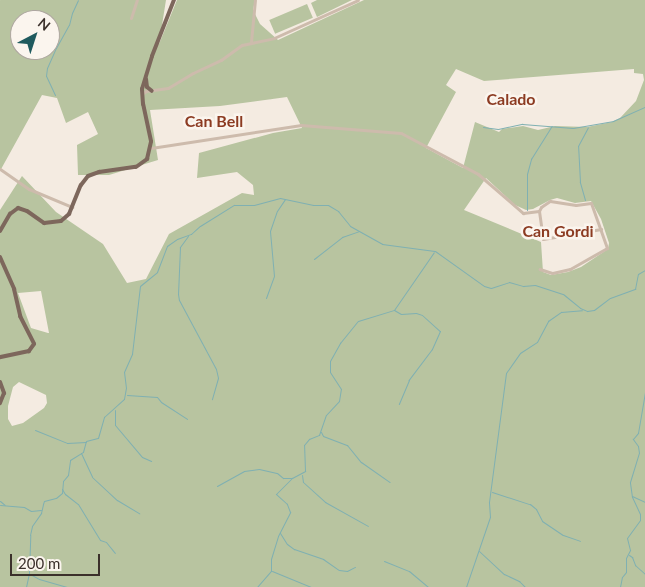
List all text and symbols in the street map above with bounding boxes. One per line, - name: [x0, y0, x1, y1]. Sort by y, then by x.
- north arrow: [10, 10, 60, 60]
- text: N: [35, 14, 54, 34]
- district label: Calado: [486, 89, 536, 109]
- district label: Can Bell: [185, 111, 243, 131]
- district label: Can Gordi: [522, 221, 594, 241]
- scale bar: [12, 544, 102, 576]
- text: 200 m: [18, 554, 60, 572]

